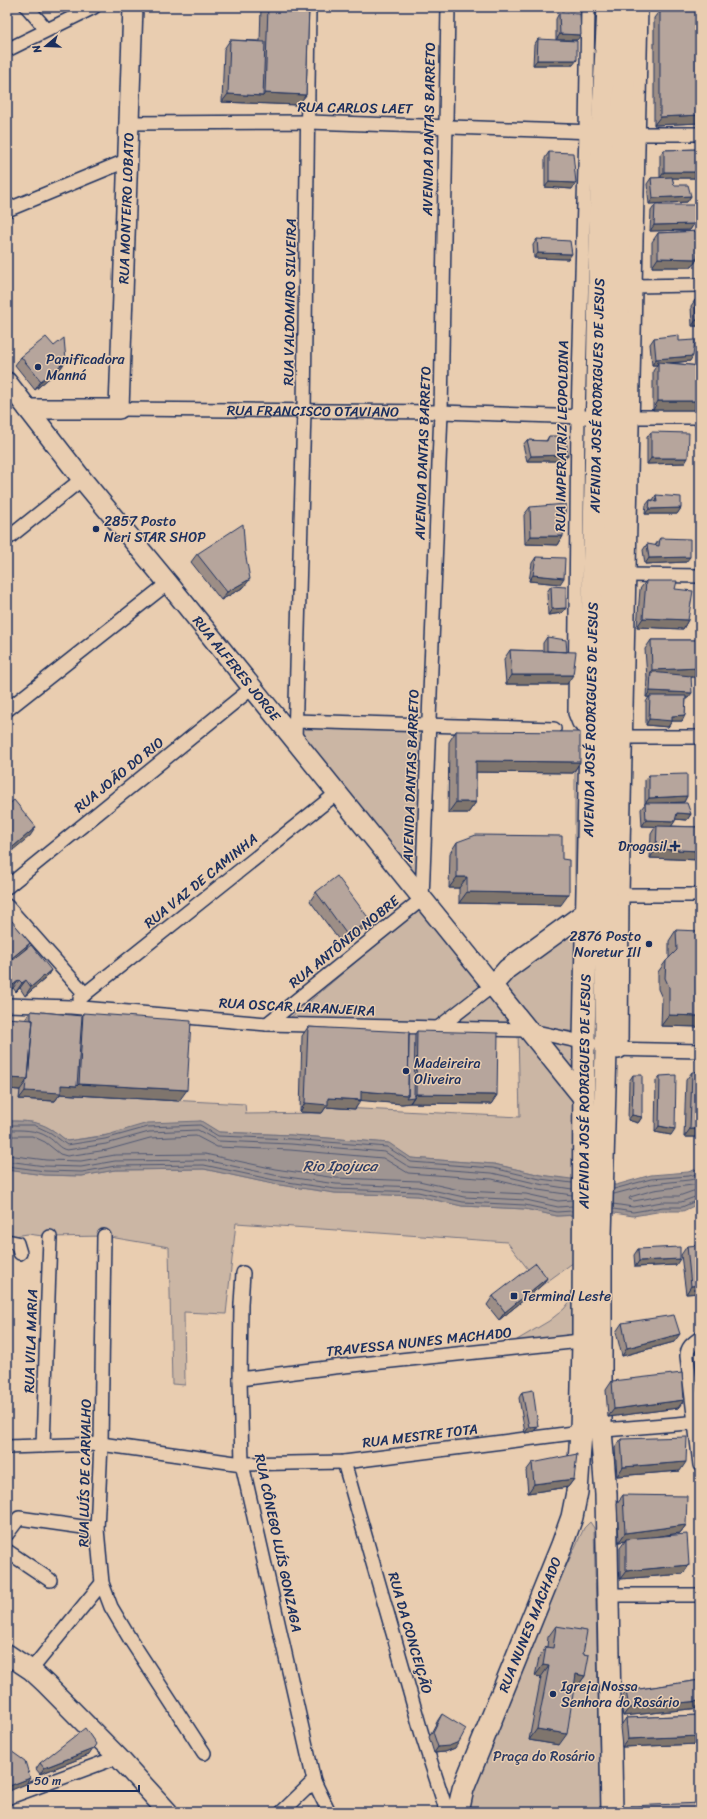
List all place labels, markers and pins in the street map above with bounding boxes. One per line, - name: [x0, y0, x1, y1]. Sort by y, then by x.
- place label: Panificadora Manná: [46, 347, 126, 388]
- marker: Panificadora Manná: [33, 362, 43, 372]
- place label: 2857 Posto Neri STAR SHOP: [104, 509, 206, 550]
- marker: 2857 Posto Neri STAR SHOP: [91, 524, 101, 534]
- place label: Drogasil: [618, 834, 668, 859]
- marker: Drogasil: [670, 841, 680, 851]
- place label: 2876 Posto Noretur III: [570, 924, 642, 965]
- marker: 2876 Posto Noretur III: [644, 939, 654, 949]
- place label: Madeireira Oliveira: [414, 1051, 480, 1092]
- marker: Madeireira Oliveira: [401, 1066, 411, 1076]
- place label: Terminal Leste: [522, 1284, 611, 1309]
- marker: Terminal Leste: [509, 1291, 519, 1301]
- place label: Igreja Nossa Senhora do Rosário: [560, 1674, 679, 1715]
- marker: Igreja Nossa Senhora do Rosário: [548, 1689, 558, 1699]

